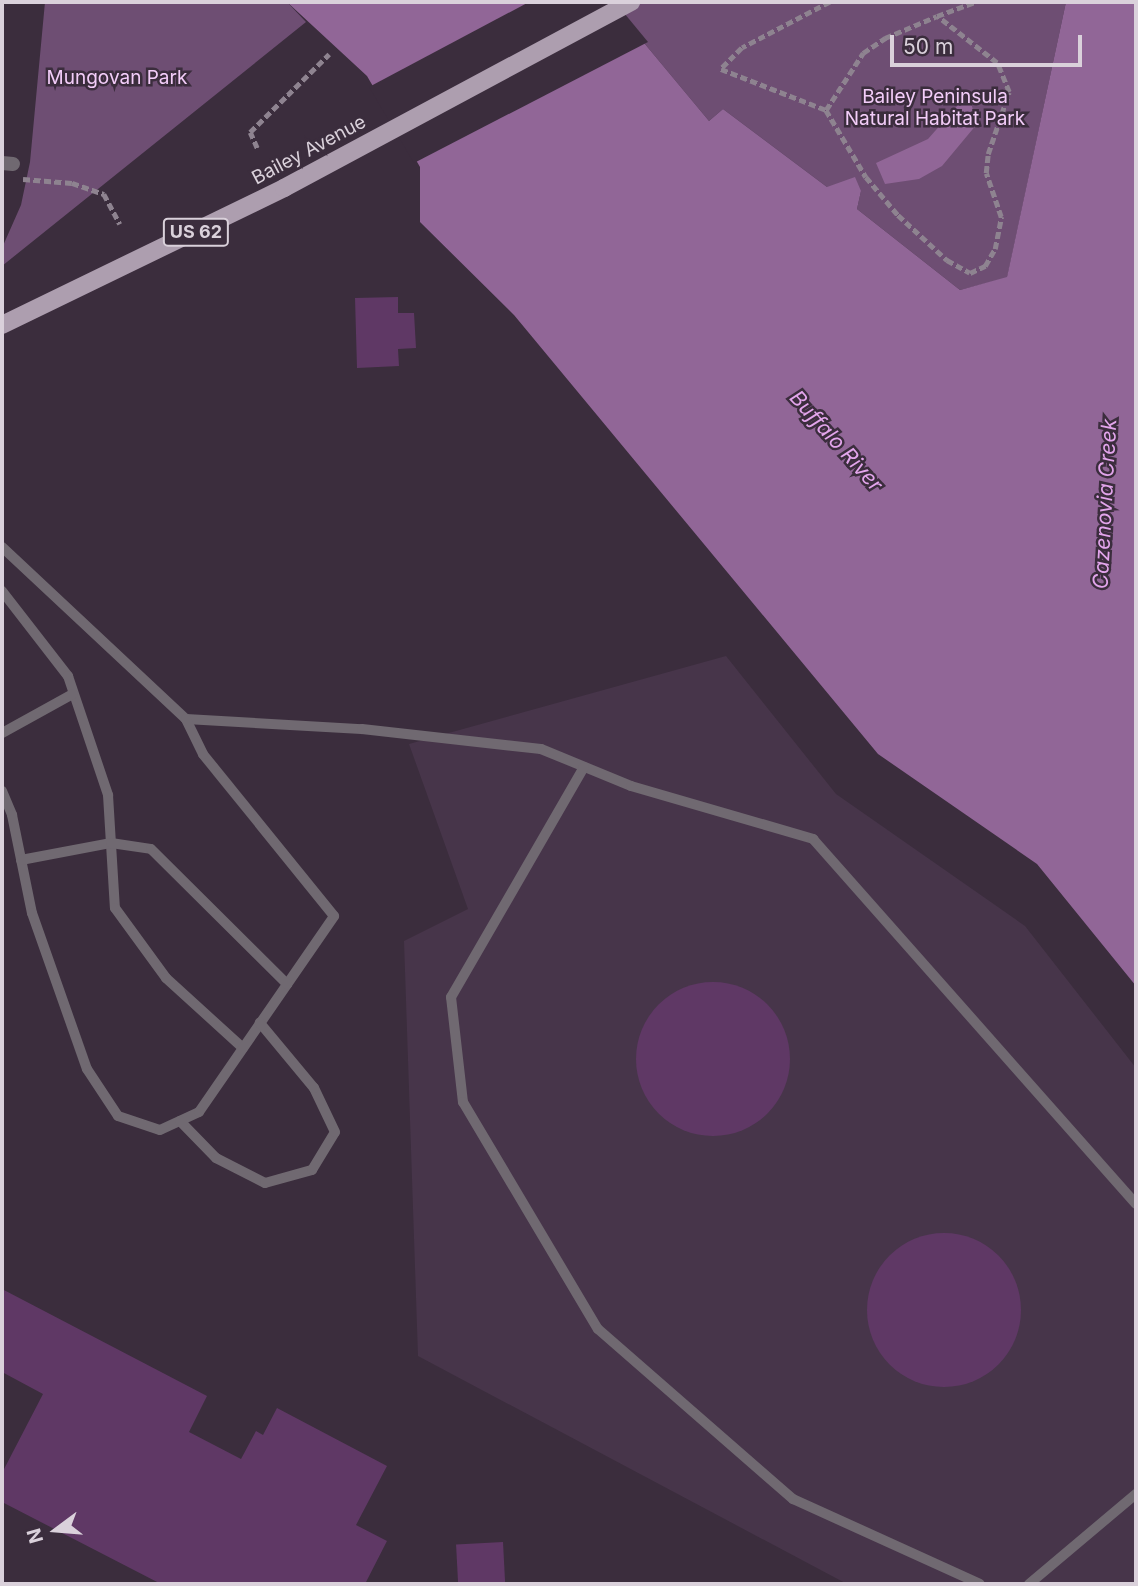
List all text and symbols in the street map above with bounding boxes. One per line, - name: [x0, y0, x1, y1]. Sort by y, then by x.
- scale bar: [893, 21, 1086, 65]
- text: 50 m: [903, 34, 953, 59]
- park label: Mungovan Park: [47, 67, 187, 89]
- park label: Bailey Peninsula Natural Habitat Park: [845, 86, 1025, 130]
- street label: Bailey Avenue: [248, 110, 370, 190]
- road number: US 62: [163, 218, 229, 246]
- water label: Buffalo River: [784, 385, 888, 497]
- water label: Cazenovia Creek: [1088, 418, 1122, 590]
- north arrow: [21, 1495, 91, 1565]
- text: N: [22, 1526, 48, 1546]

